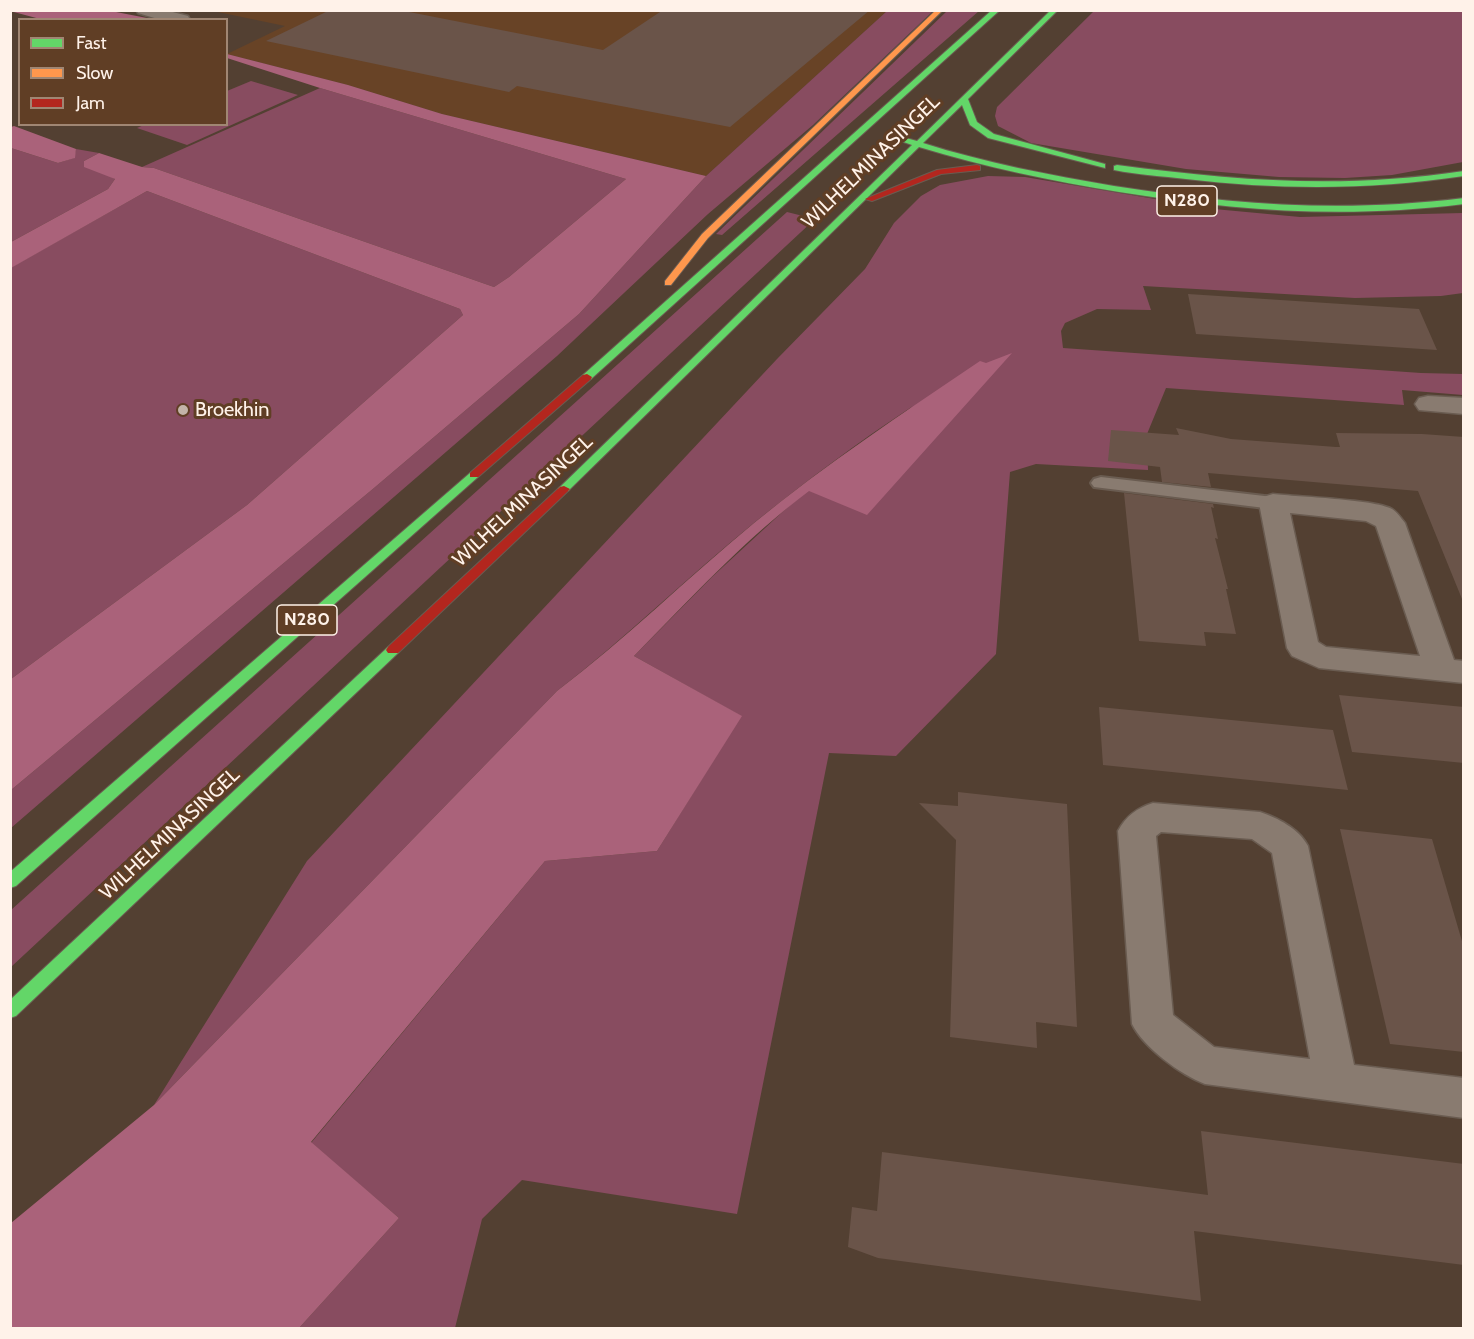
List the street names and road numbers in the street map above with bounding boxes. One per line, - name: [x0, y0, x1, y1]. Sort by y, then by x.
- street label: WILHELMINASINGEL: [797, 90, 945, 234]
- road number: N280: [1157, 186, 1217, 216]
- street label: WILHELMINASINGEL: [448, 430, 598, 572]
- road number: N280: [277, 605, 337, 635]
- street label: WILHELMINASINGEL: [95, 763, 245, 905]

